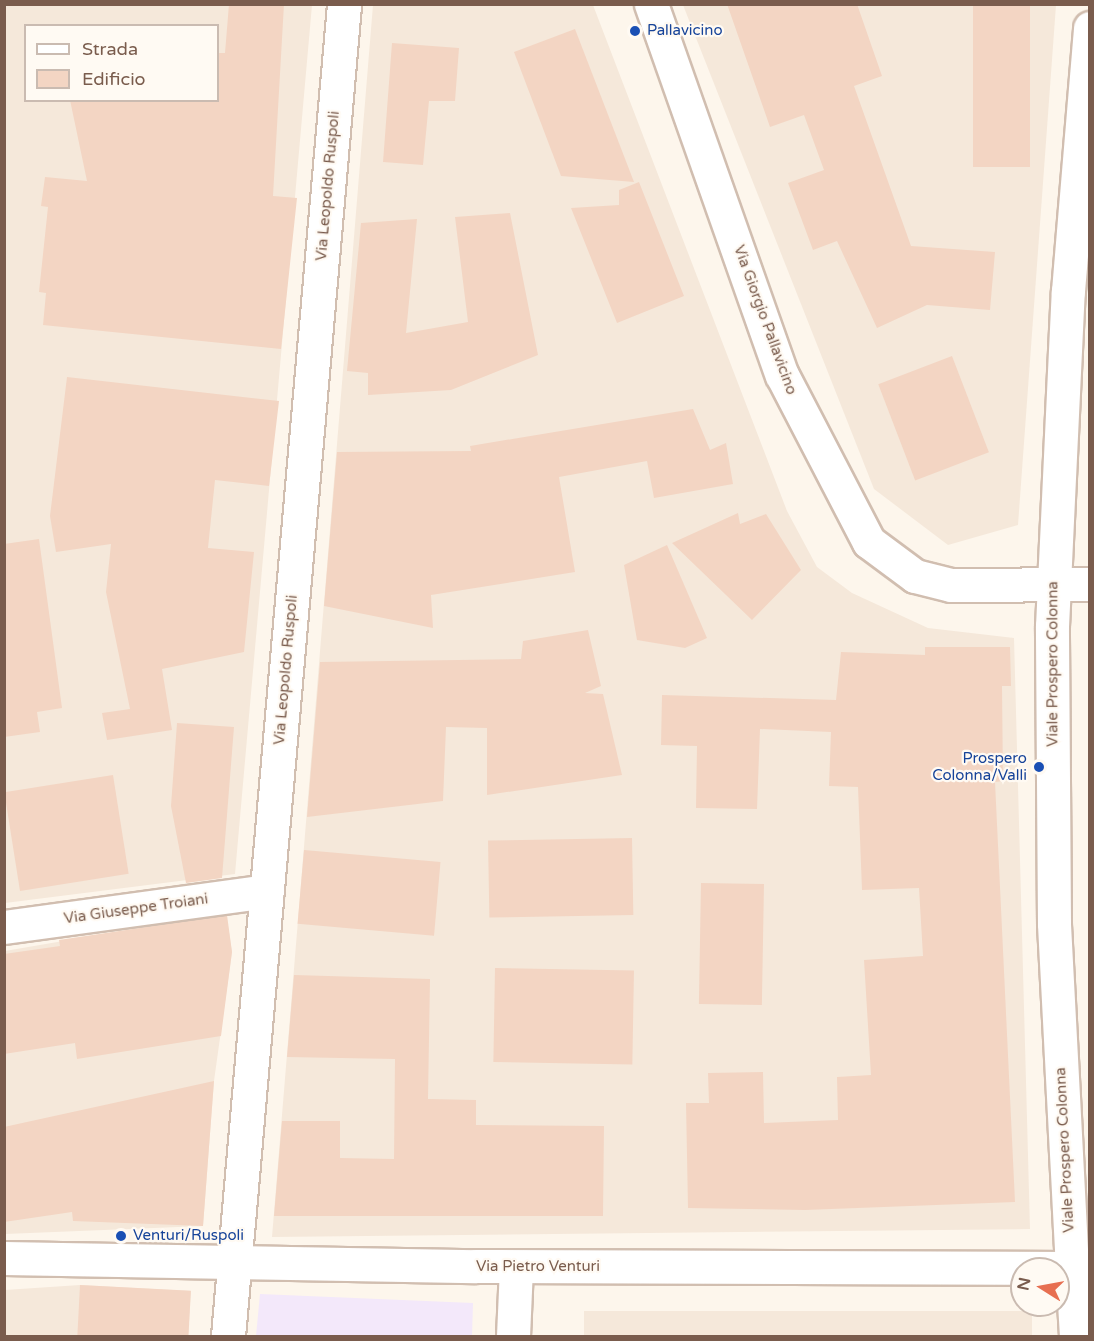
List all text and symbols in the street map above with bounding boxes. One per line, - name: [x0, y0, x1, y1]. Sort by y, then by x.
- place label: Pallavicino: [647, 22, 723, 40]
- legend: [24, 24, 219, 102]
- marker: Pallavicino: [628, 24, 642, 38]
- text: Strada: [82, 38, 138, 60]
- text: Edificio: [82, 68, 146, 90]
- street label: Via Leopoldo Ruspoli: [312, 110, 344, 262]
- street label: Via Giorgio Pallavicino: [730, 243, 800, 397]
- street label: Viale Prospero Colonna: [1044, 581, 1062, 747]
- street label: Via Leopoldo Ruspoli: [270, 594, 302, 746]
- place label: Prospero Colonna/Valli: [932, 749, 1027, 784]
- marker: Prospero Colonna/Valli: [1032, 760, 1046, 774]
- street label: Via Giuseppe Troiani: [63, 890, 209, 928]
- street label: Viale Prospero Colonna: [1052, 1067, 1078, 1233]
- place label: Venturi/Ruspoli: [133, 1227, 244, 1245]
- marker: Venturi/Ruspoli: [114, 1229, 128, 1243]
- north arrow: [1010, 1257, 1070, 1317]
- street label: Via Pietro Venturi: [476, 1258, 600, 1276]
- text: N: [1013, 1276, 1035, 1292]

